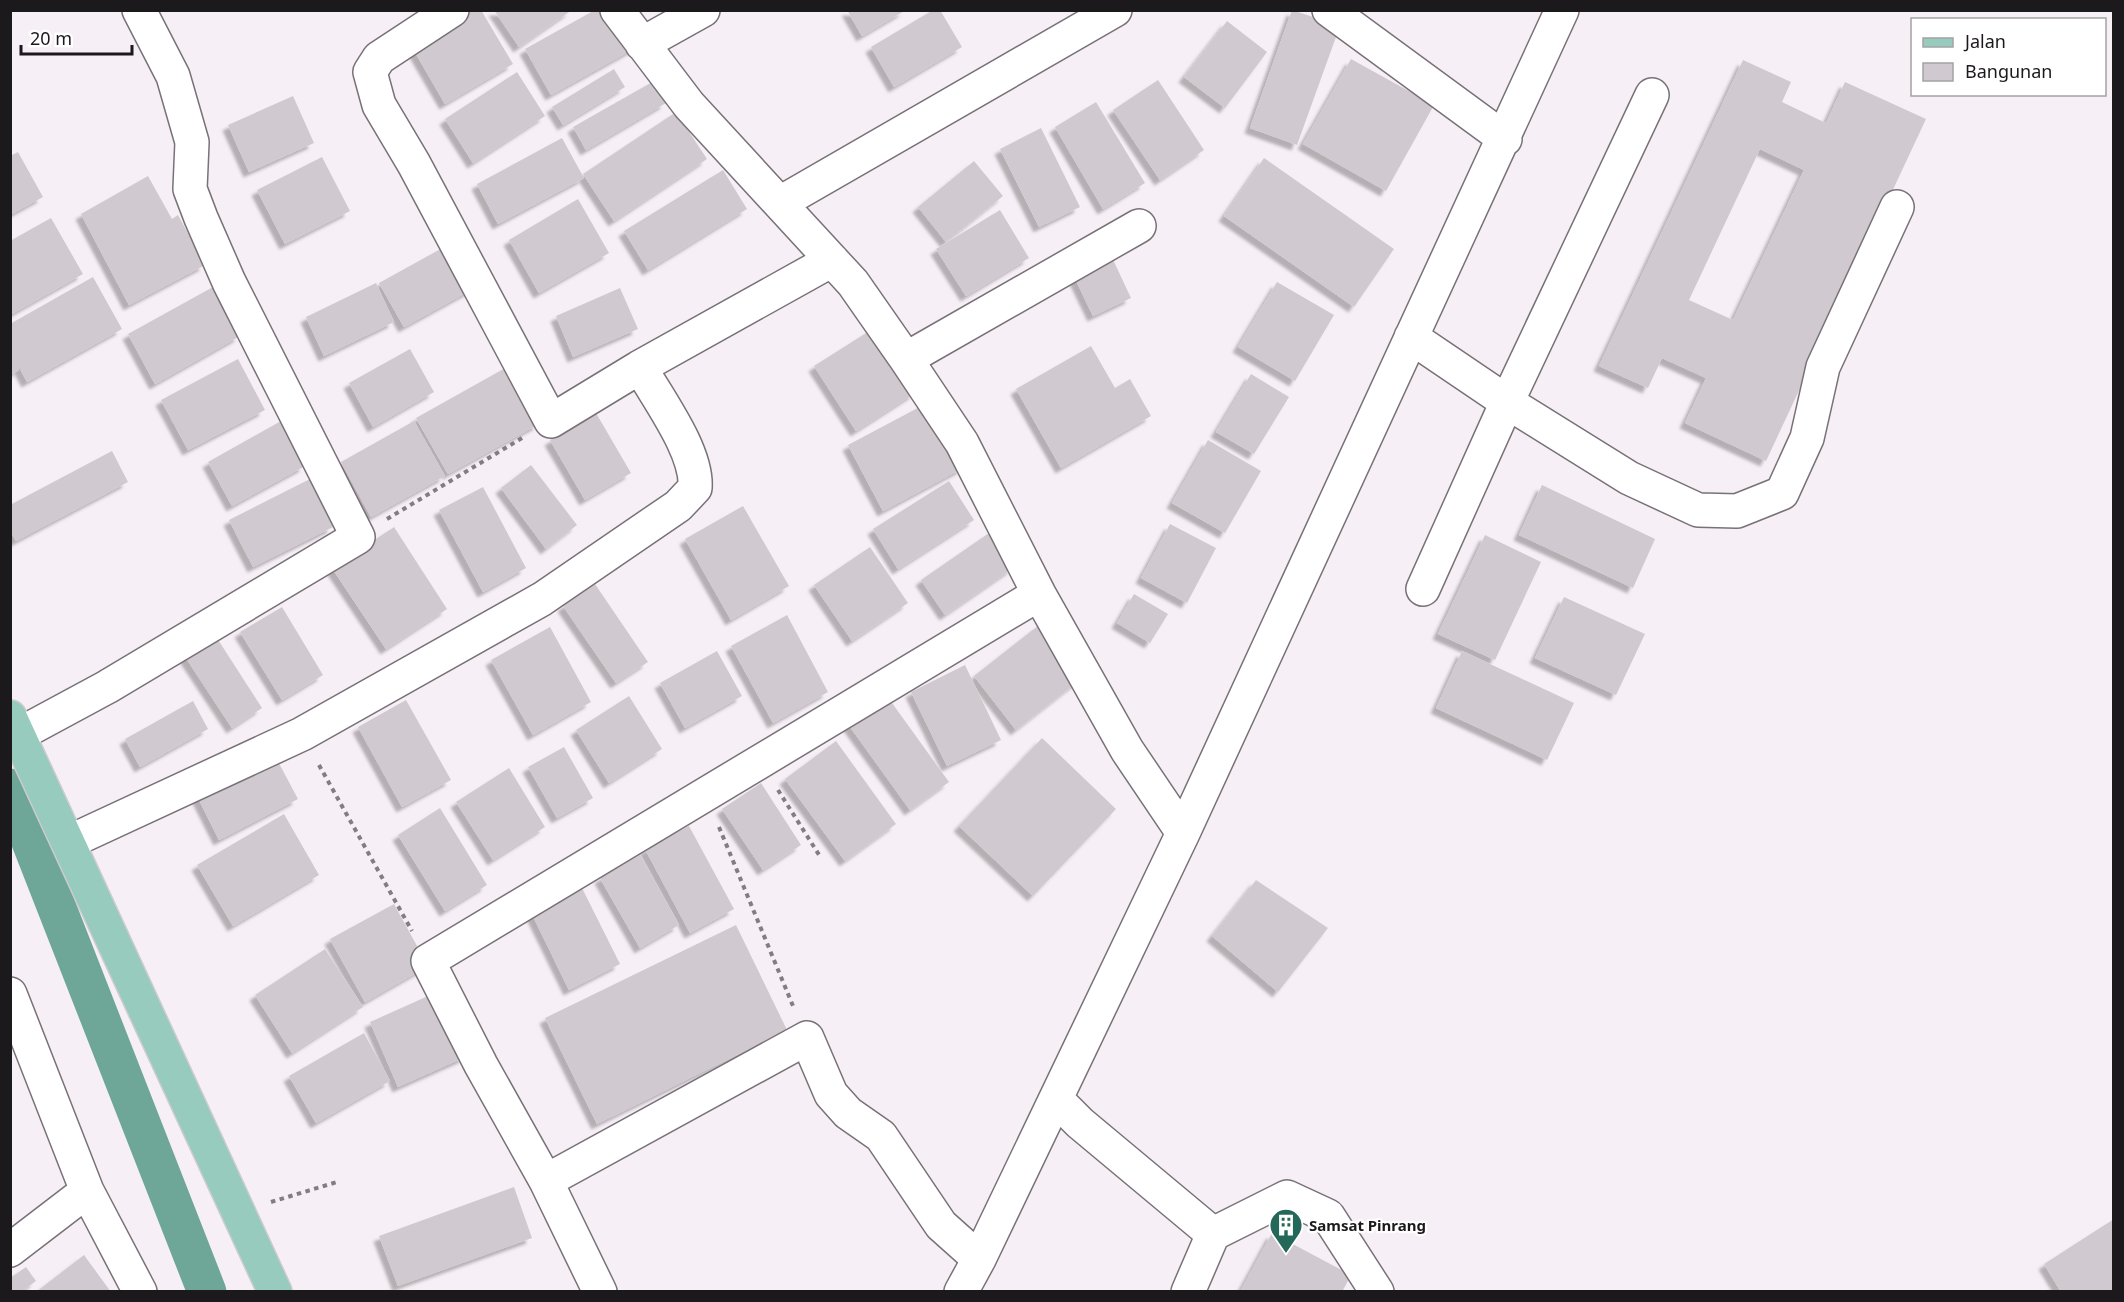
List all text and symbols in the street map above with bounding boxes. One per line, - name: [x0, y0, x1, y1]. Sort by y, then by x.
- scale bar: [21, 18, 132, 56]
- legend: [1911, 18, 2106, 96]
- text: 20 m: [30, 26, 72, 50]
- text: Jalan: [1963, 29, 2006, 53]
- text: Bangunan: [1965, 59, 2052, 83]
- building icon: Samsat Pinrang: [1268, 1207, 1304, 1254]
- place label: Samsat Pinrang: [1309, 1215, 1426, 1235]

